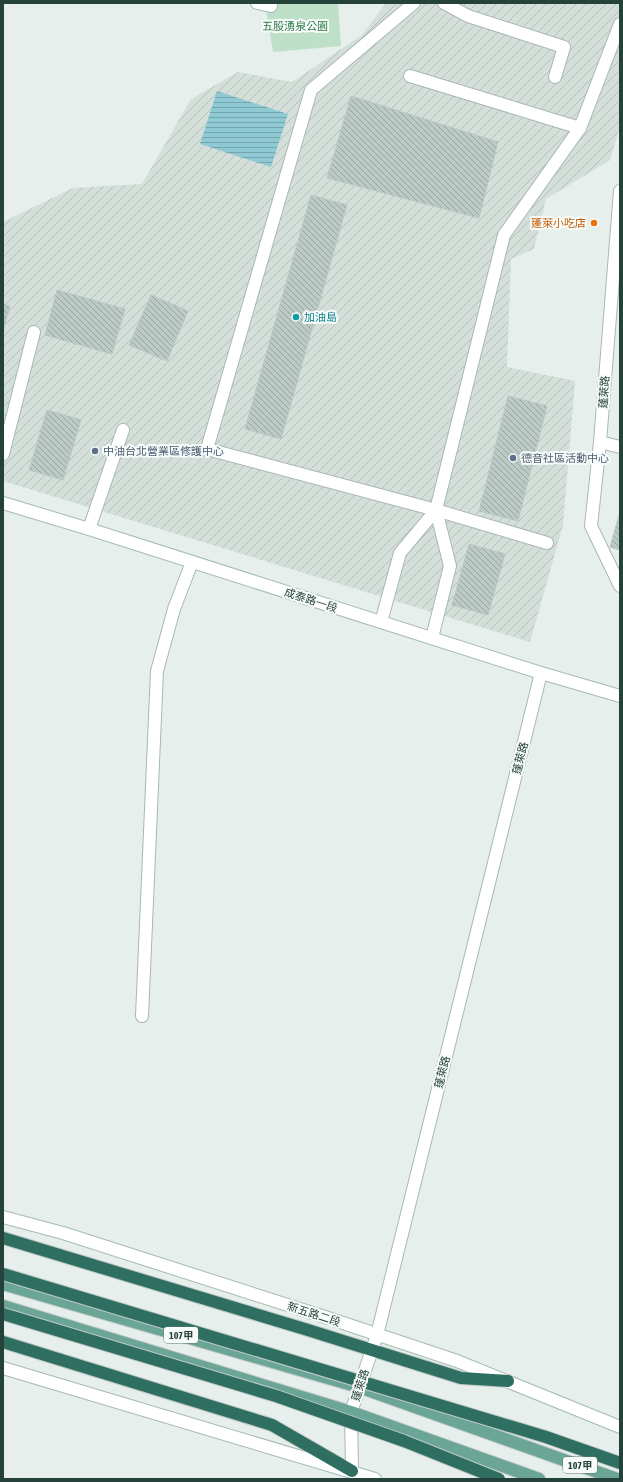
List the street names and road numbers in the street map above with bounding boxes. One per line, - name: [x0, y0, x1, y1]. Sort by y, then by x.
- street label: 蓬萊路: [597, 375, 611, 409]
- street label: 成泰路一段: [283, 586, 339, 614]
- street label: 蓬萊路: [510, 741, 530, 775]
- street label: 蓬萊路: [432, 1055, 452, 1089]
- street label: 新五路二段: [286, 1300, 342, 1328]
- road number: 107甲: [164, 1327, 198, 1343]
- street label: 蓬萊路: [349, 1367, 371, 1403]
- road number: 107甲: [563, 1457, 597, 1473]

